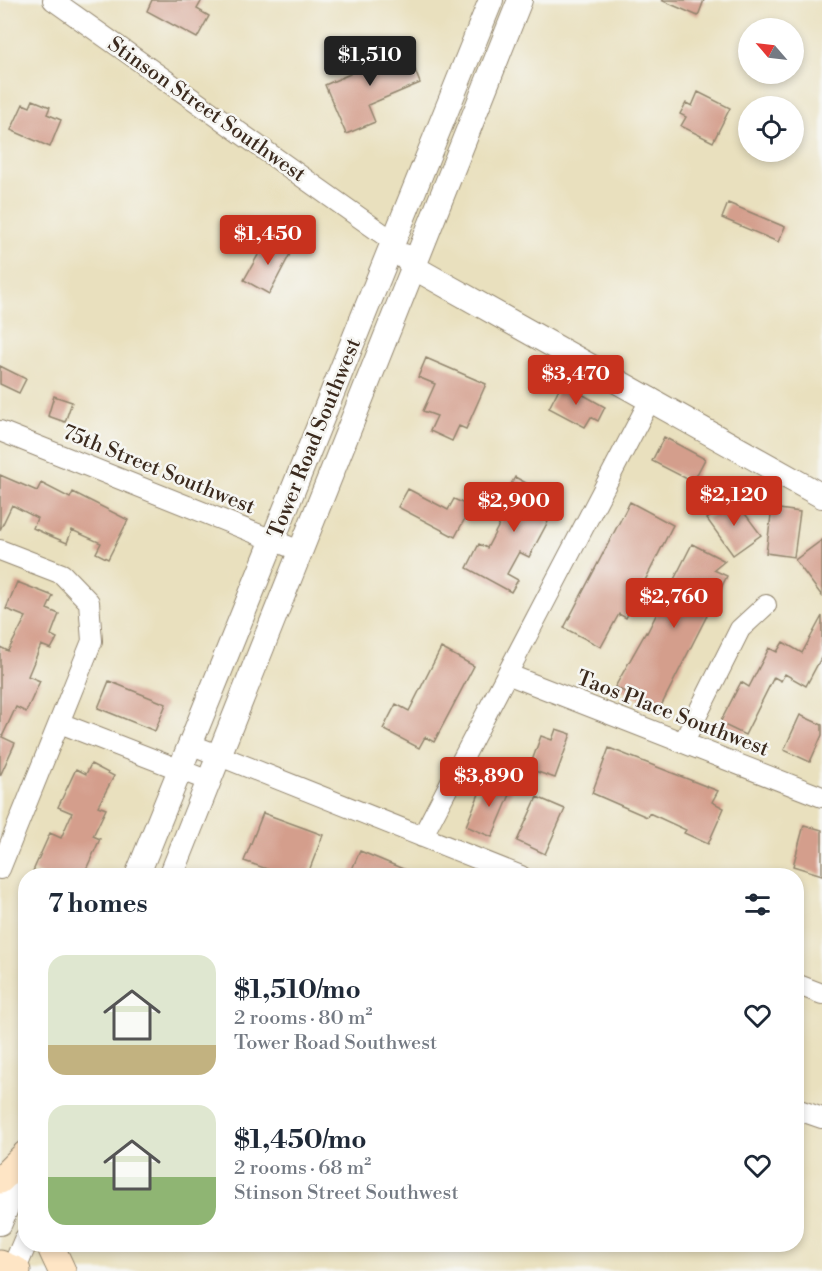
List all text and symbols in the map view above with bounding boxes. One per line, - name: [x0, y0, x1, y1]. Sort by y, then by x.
- north arrow: [738, 18, 804, 84]
- map controls: [738, 18, 804, 162]
- street label: Stinson Street Southwest: [102, 32, 311, 188]
- pin: $1,510: [321, 36, 419, 87]
- text: $1,510: [338, 43, 402, 68]
- button: locate: [738, 96, 804, 162]
- pin: $1,450: [219, 215, 317, 266]
- text: $1,450: [234, 222, 302, 247]
- street label: Tower Road Southwest: [263, 334, 367, 542]
- pin: $3,470: [527, 355, 625, 406]
- text: $3,470: [542, 362, 610, 387]
- street label: 75th Street Southwest: [59, 419, 259, 521]
- pin: $2,120: [685, 476, 783, 527]
- pin: $2,900: [465, 482, 563, 533]
- text: $2,120: [700, 483, 768, 508]
- text: $2,900: [478, 489, 550, 514]
- pin: $2,760: [625, 578, 723, 629]
- text: $2,760: [640, 585, 708, 610]
- street label: Taos Place Southwest: [573, 665, 773, 763]
- pin: $3,890: [440, 757, 538, 808]
- text: $3,890: [454, 764, 524, 789]
- text: 7 homes: [48, 888, 148, 920]
- icon: filters: [741, 888, 774, 921]
- text: $1,510/mo: [234, 974, 361, 1006]
- icon: home: [96, 979, 168, 1051]
- icon: heart: [741, 999, 774, 1032]
- text: 2 rooms · 80 m²: [234, 1006, 372, 1031]
- text: Tower Road Southwest: [234, 1031, 437, 1056]
- text: $1,450/mo: [234, 1124, 367, 1156]
- icon: home: [96, 1129, 168, 1201]
- icon: heart: [741, 1149, 774, 1182]
- text: 2 rooms · 68 m²: [234, 1156, 371, 1181]
- text: Stinson Street Southwest: [234, 1181, 459, 1206]

